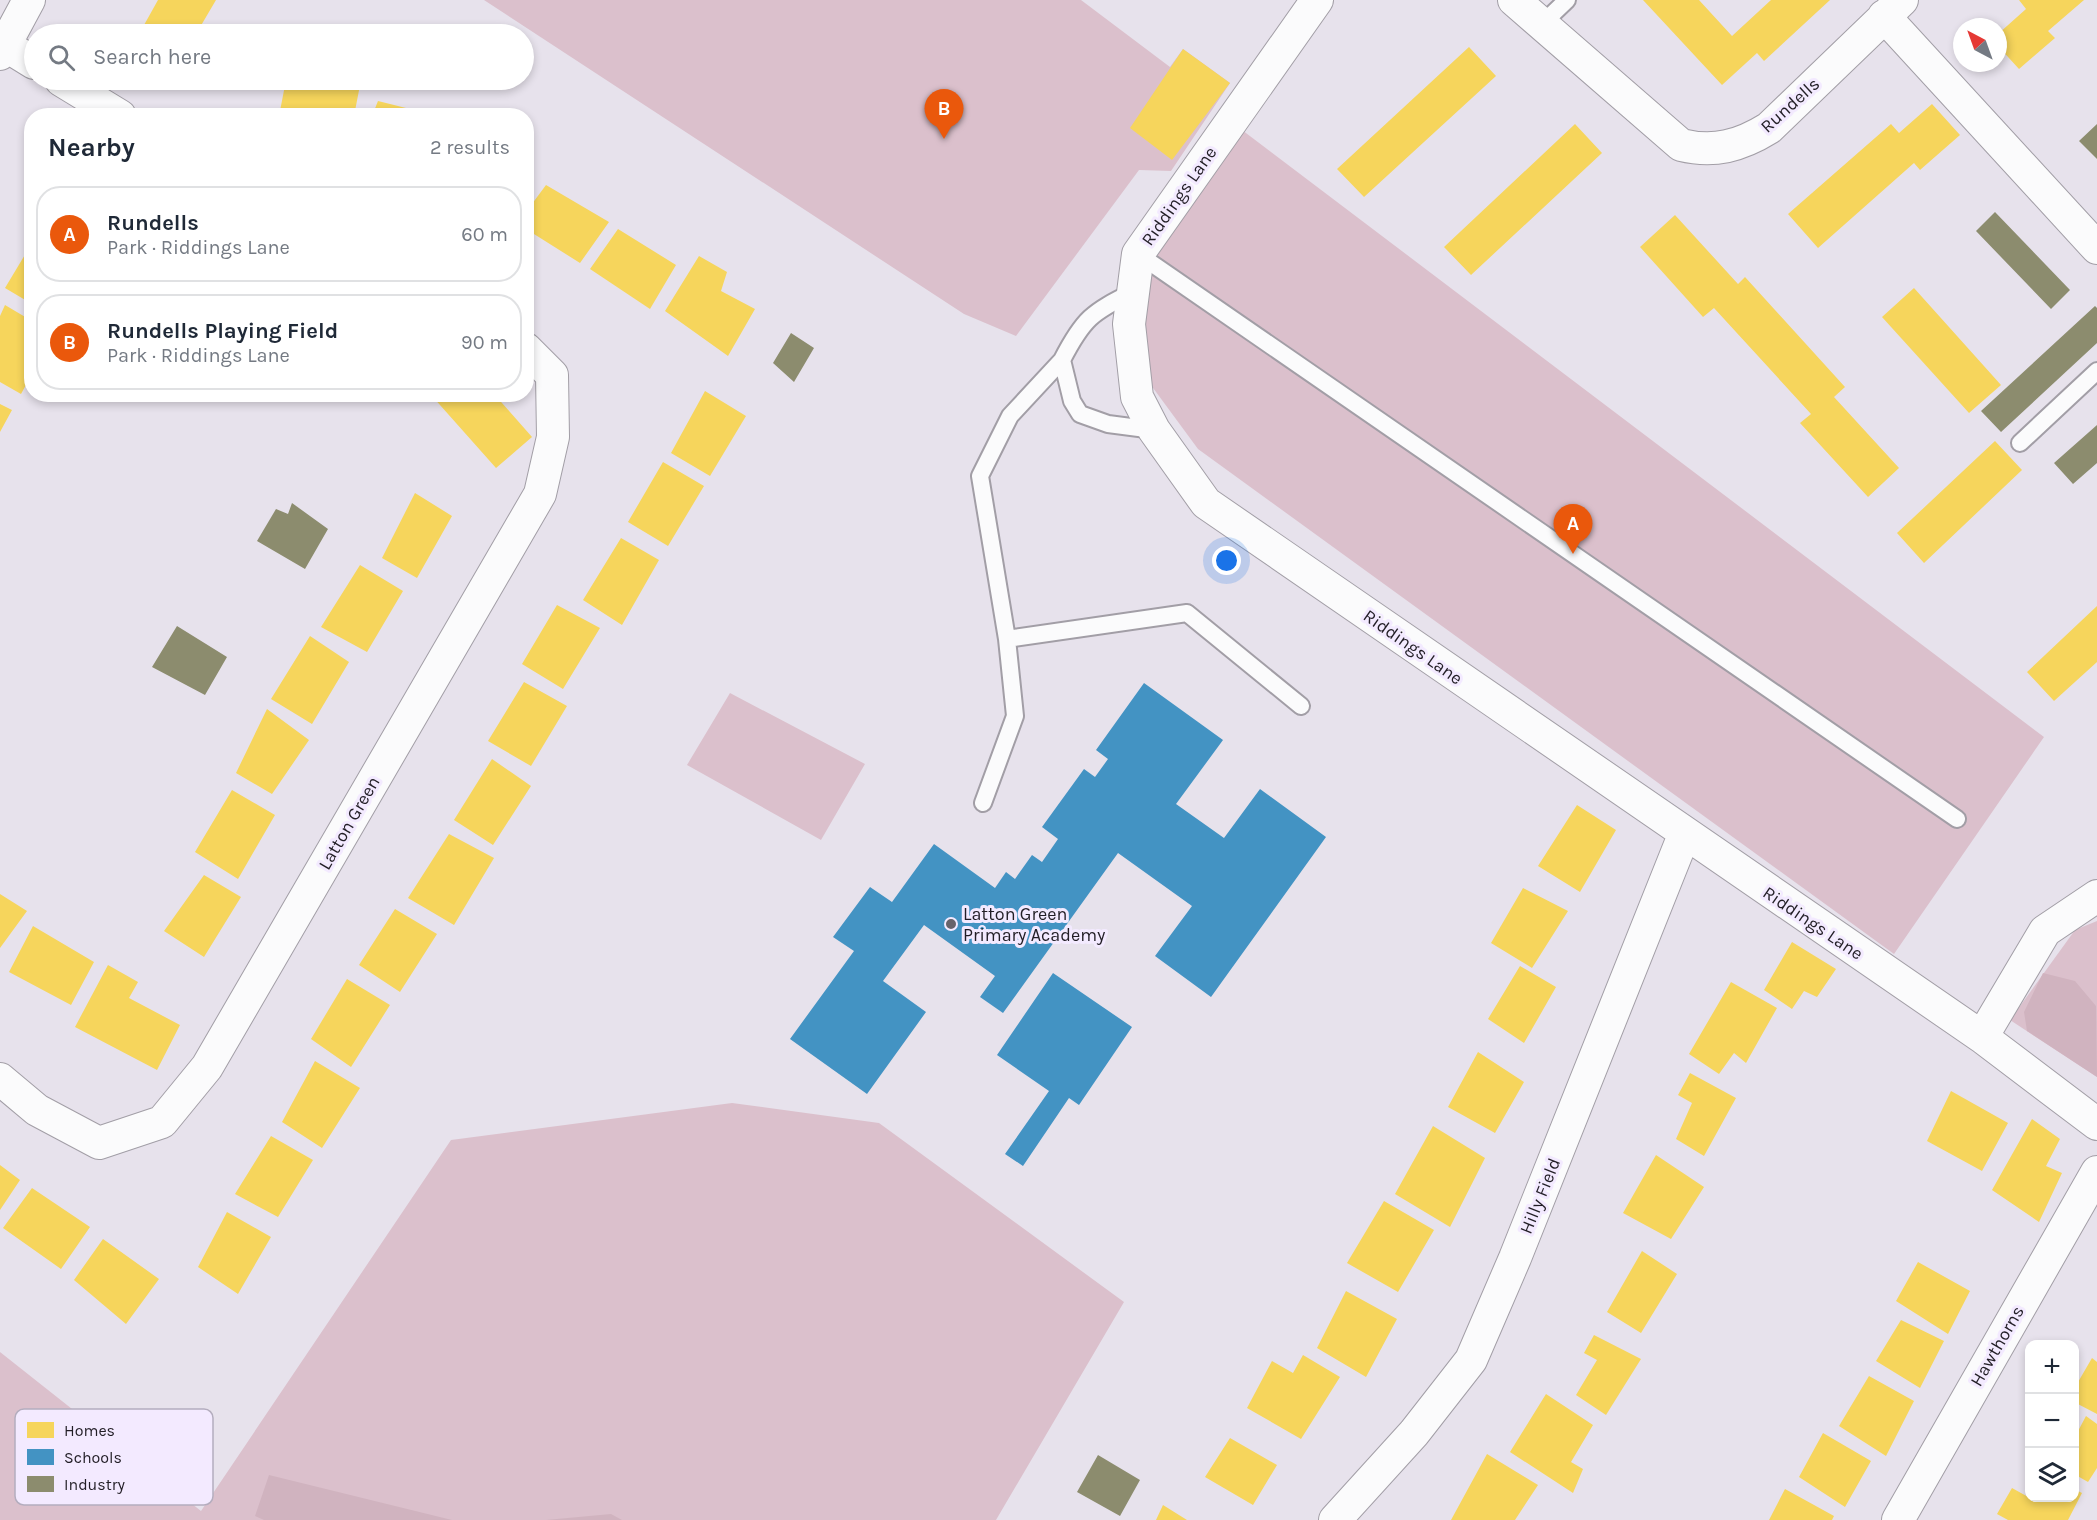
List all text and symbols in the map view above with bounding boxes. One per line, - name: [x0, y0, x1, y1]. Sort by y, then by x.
- north arrow: [1953, 18, 2007, 72]
- search box: [24, 24, 534, 90]
- icon: search: [45, 41, 78, 74]
- text: Search here: [93, 44, 211, 70]
- street label: Rundells: [1756, 73, 1824, 137]
- pin: B: [924, 90, 964, 139]
- text: Nearby: [48, 132, 135, 163]
- text: 2 results: [430, 136, 510, 159]
- street label: Riddings Lane: [1137, 142, 1221, 250]
- text: Rundells: [107, 210, 199, 236]
- text: A: [63, 223, 76, 246]
- text: 60 m: [461, 223, 508, 246]
- text: Park · Riddings Lane: [107, 236, 290, 259]
- text: Rundells Playing Field: [107, 318, 338, 344]
- text: B: [63, 331, 76, 354]
- text: 90 m: [461, 331, 508, 354]
- text: Park · Riddings Lane: [107, 344, 290, 367]
- pin: A: [1554, 504, 1592, 554]
- your location: [1212, 546, 1241, 575]
- street label: Riddings Lane: [1359, 605, 1467, 689]
- street label: Latton Green: [313, 772, 385, 874]
- street label: Riddings Lane: [1759, 881, 1867, 965]
- place label: Latton Green Primary Academy: [963, 903, 1106, 946]
- marker: Latton Green Primary Academy: [944, 917, 958, 931]
- street label: Hilly Field: [1515, 1155, 1565, 1237]
- street label: Hawthorns: [1965, 1302, 2029, 1390]
- map controls: [2025, 1340, 2079, 1502]
- button: +: [2025, 1340, 2079, 1394]
- button: −: [2025, 1394, 2079, 1448]
- legend: [15, 1409, 213, 1505]
- text: Homes: [64, 1421, 115, 1440]
- text: Schools: [64, 1448, 122, 1467]
- button: layers: [2025, 1448, 2079, 1502]
- text: Industry: [64, 1475, 126, 1494]

